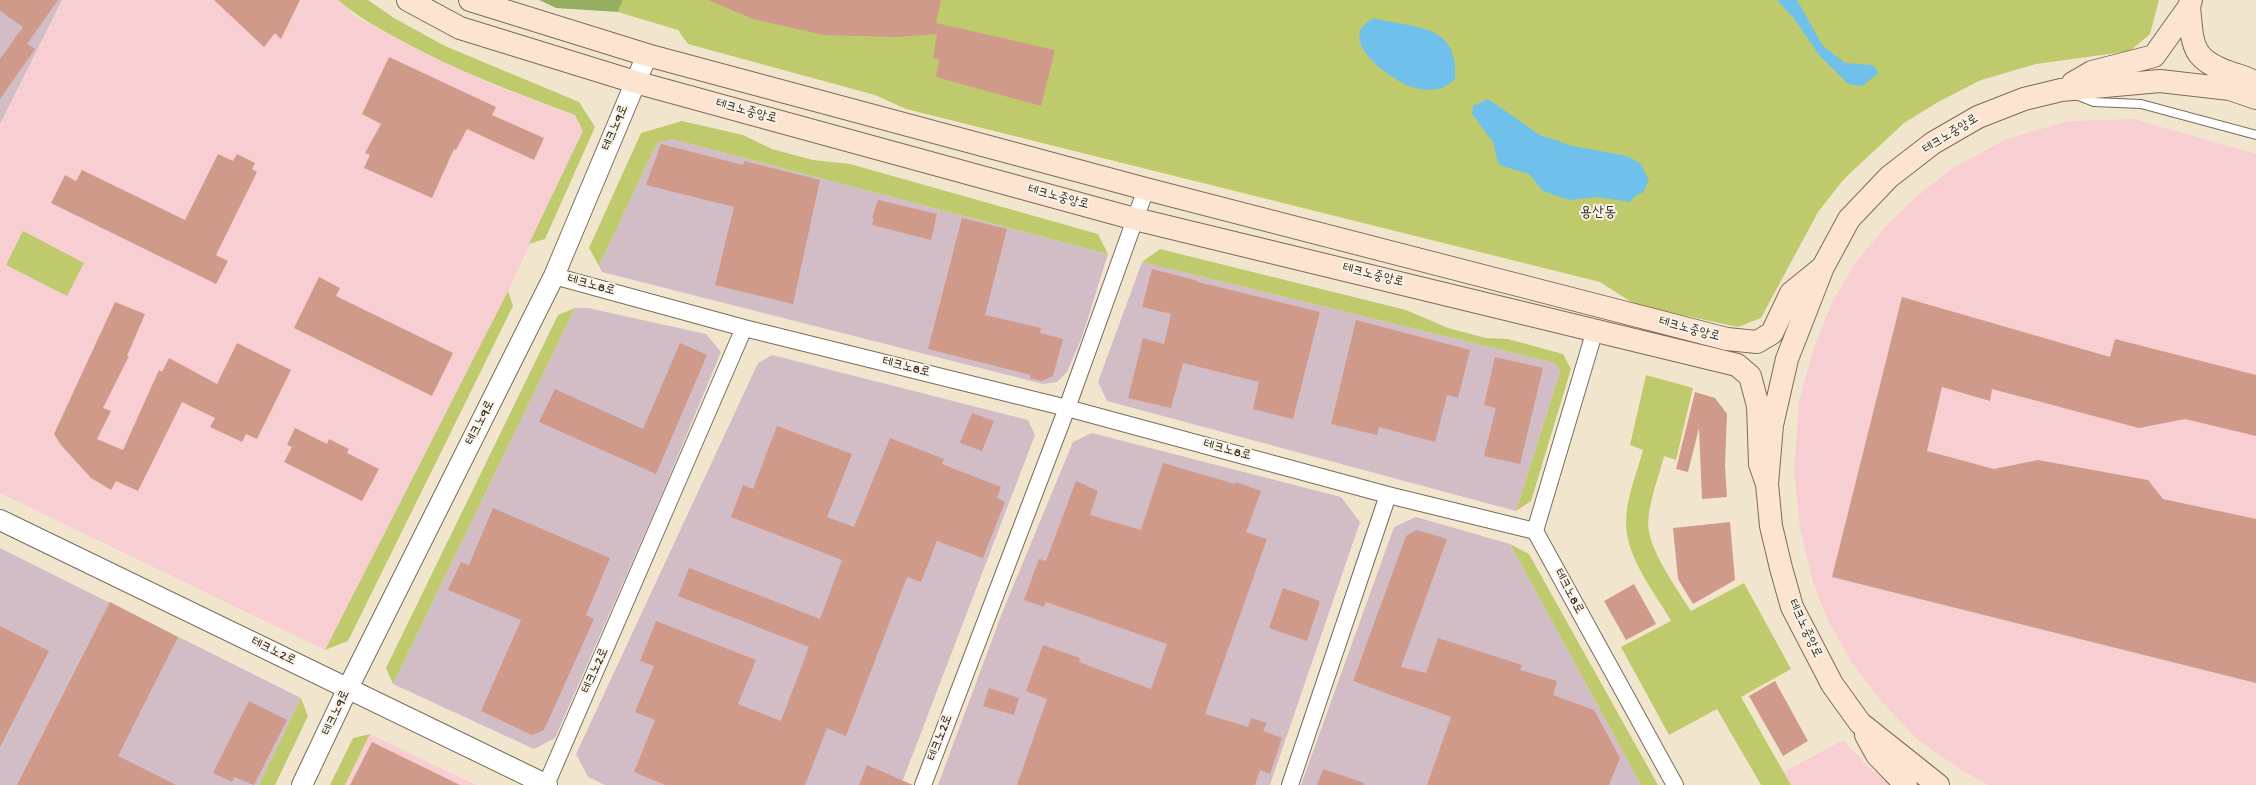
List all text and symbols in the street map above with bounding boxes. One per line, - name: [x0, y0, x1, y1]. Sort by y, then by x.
- street label: 테크노중앙로: [714, 96, 778, 128]
- street label: 테크노9로: [599, 103, 633, 153]
- street label: 테크노중앙로: [1920, 112, 1982, 158]
- street label: 테크노중앙로: [1026, 182, 1090, 214]
- district label: 용산동: [1580, 205, 1616, 223]
- street label: 테크노중앙로: [1341, 261, 1405, 291]
- street label: 테크노8로: [565, 272, 617, 300]
- street label: 테크노중앙로: [1657, 314, 1721, 346]
- street label: 테크노8로: [880, 355, 932, 381]
- street label: 테크노9로: [463, 398, 499, 448]
- street label: 테크노8로: [1201, 437, 1253, 465]
- street label: 테크노8로: [1550, 567, 1586, 617]
- street label: 테크노중앙로: [1784, 597, 1824, 661]
- street label: 테크노2로: [248, 634, 298, 670]
- street label: 테크노2로: [579, 646, 613, 696]
- street label: 테크노9로: [320, 688, 354, 738]
- street label: 테크노2로: [925, 713, 957, 763]

